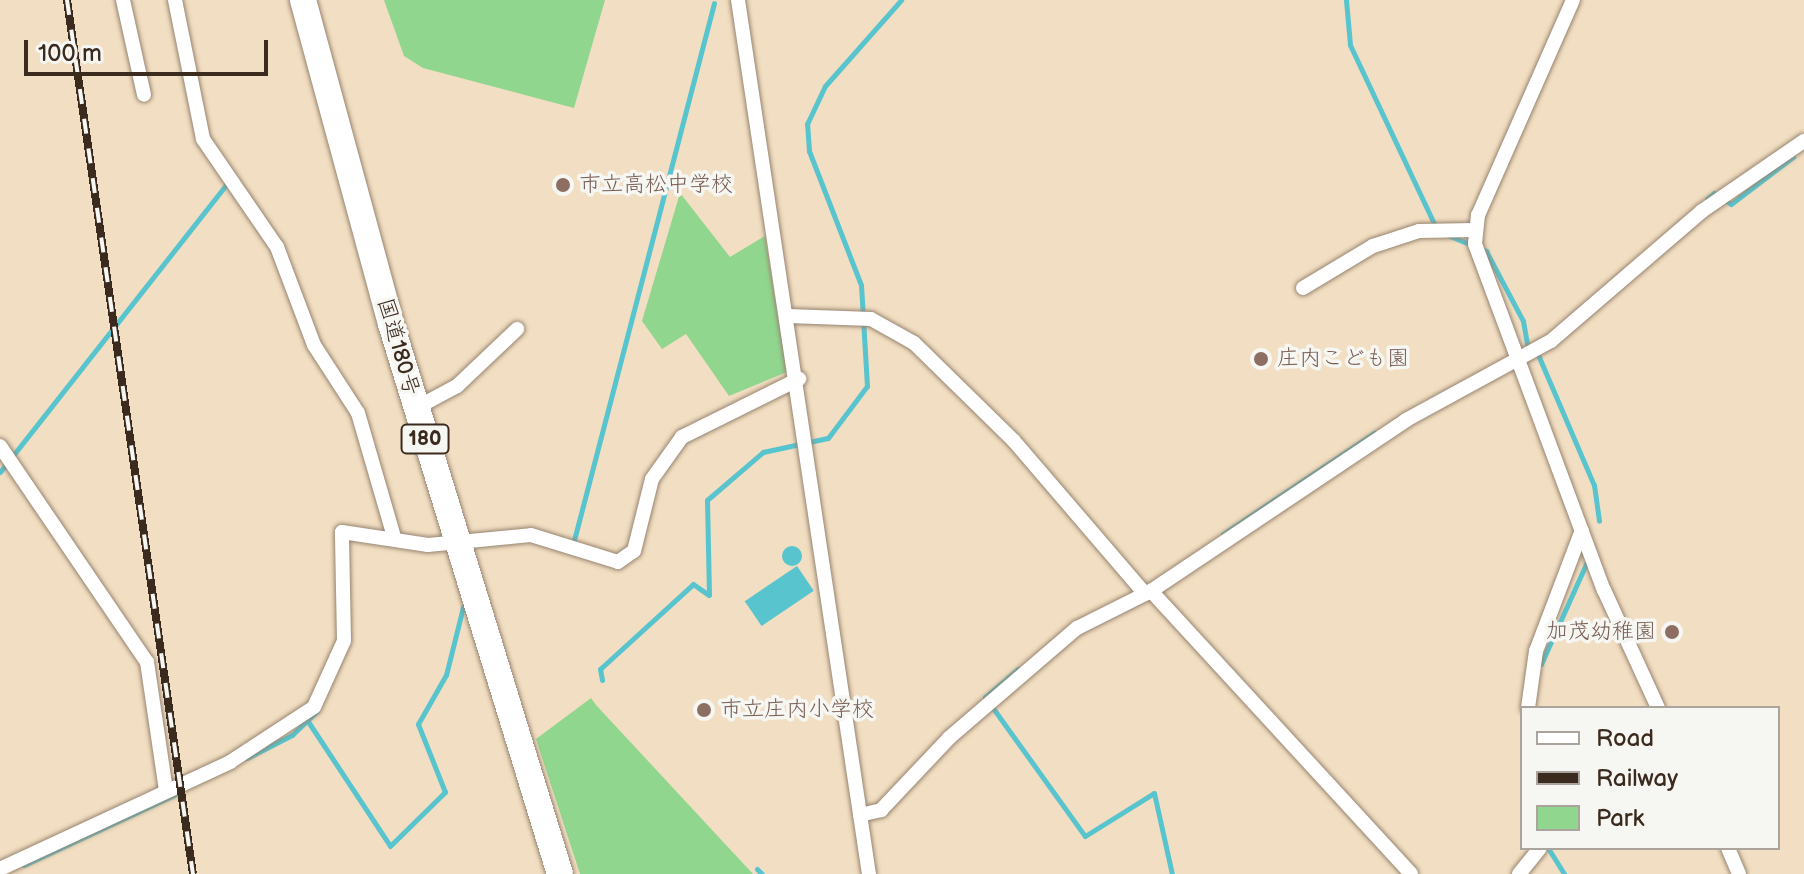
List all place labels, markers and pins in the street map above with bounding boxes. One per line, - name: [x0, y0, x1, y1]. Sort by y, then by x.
- place label: 市立高松中学校: [579, 172, 733, 198]
- marker: 市立高松中学校: [554, 176, 572, 194]
- place label: 庄内こども園: [1277, 346, 1409, 372]
- marker: 庄内こども園: [1252, 350, 1270, 368]
- place label: 加茂幼稚園: [1546, 619, 1656, 645]
- marker: 加茂幼稚園: [1663, 623, 1681, 641]
- place label: 市立庄内小学校: [720, 697, 874, 723]
- marker: 市立庄内小学校: [695, 701, 713, 719]

